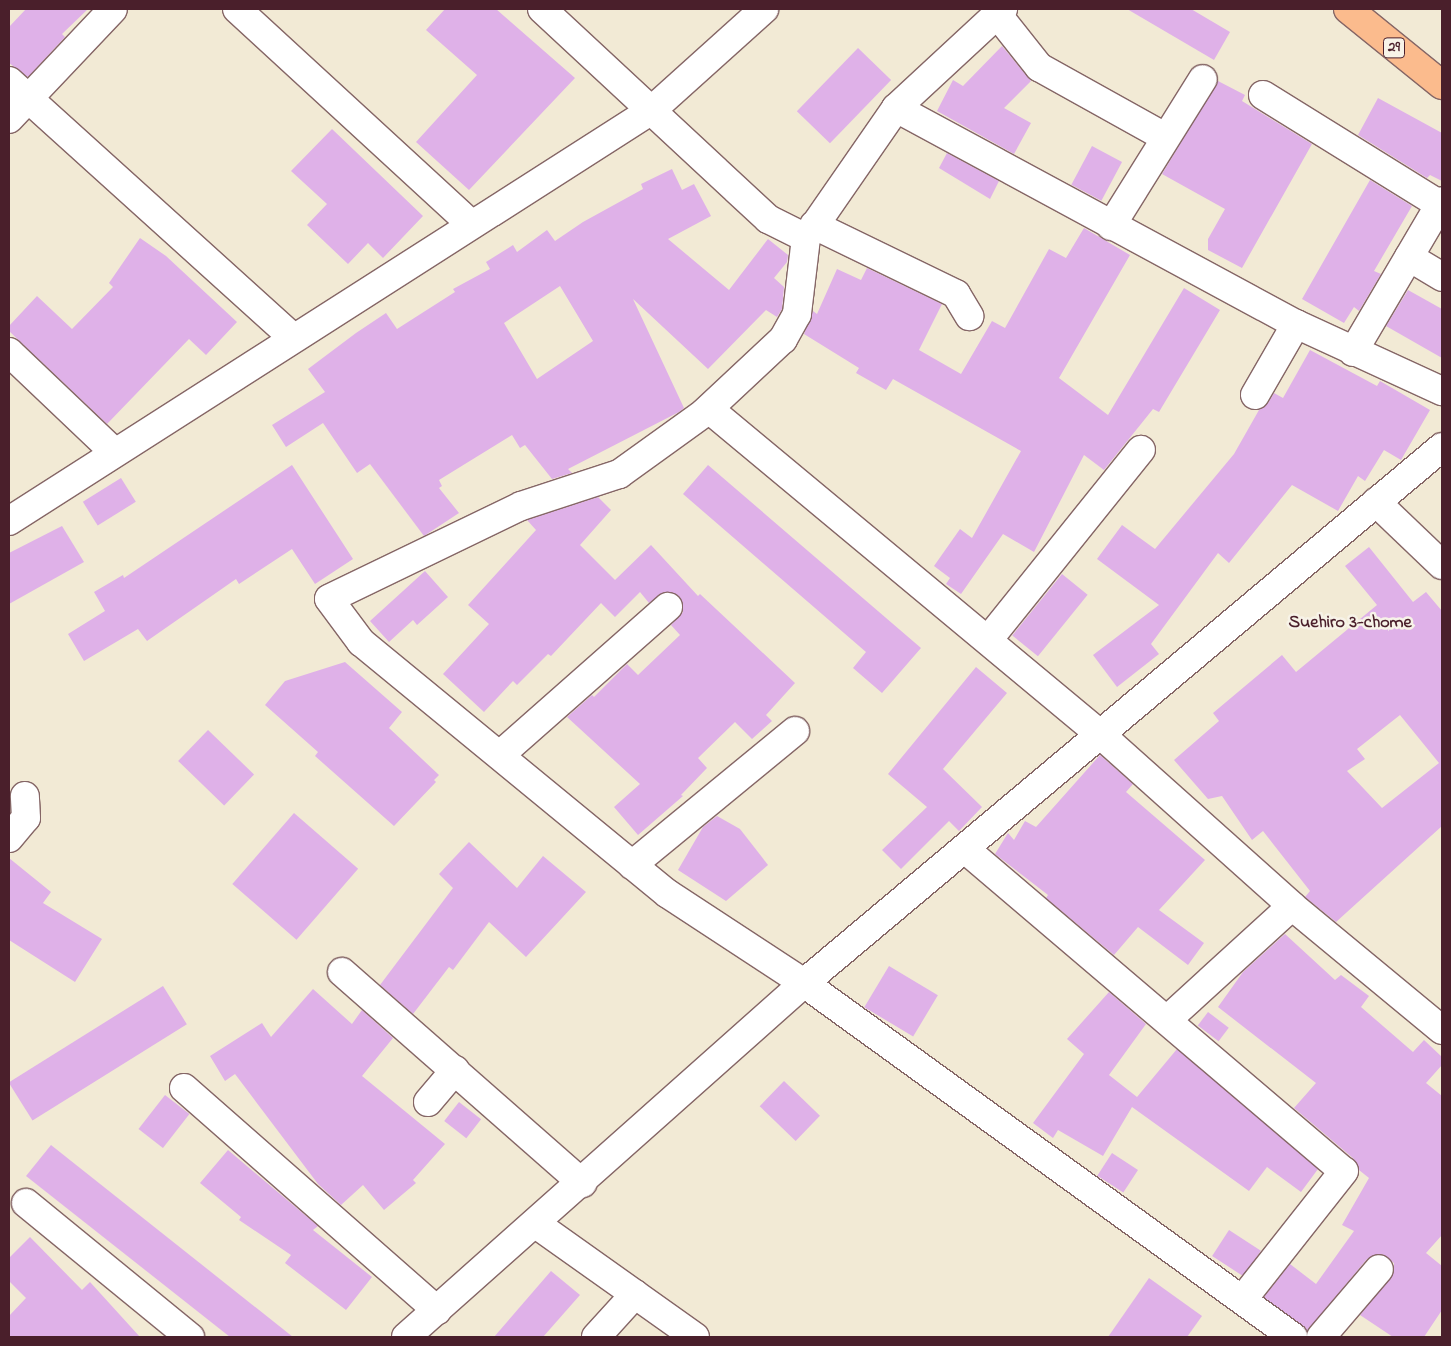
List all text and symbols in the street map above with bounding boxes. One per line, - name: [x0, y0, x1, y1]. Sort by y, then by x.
- road number: 29: [1383, 36, 1405, 60]
- district label: Suehiro 3-chome: [1288, 612, 1412, 634]

